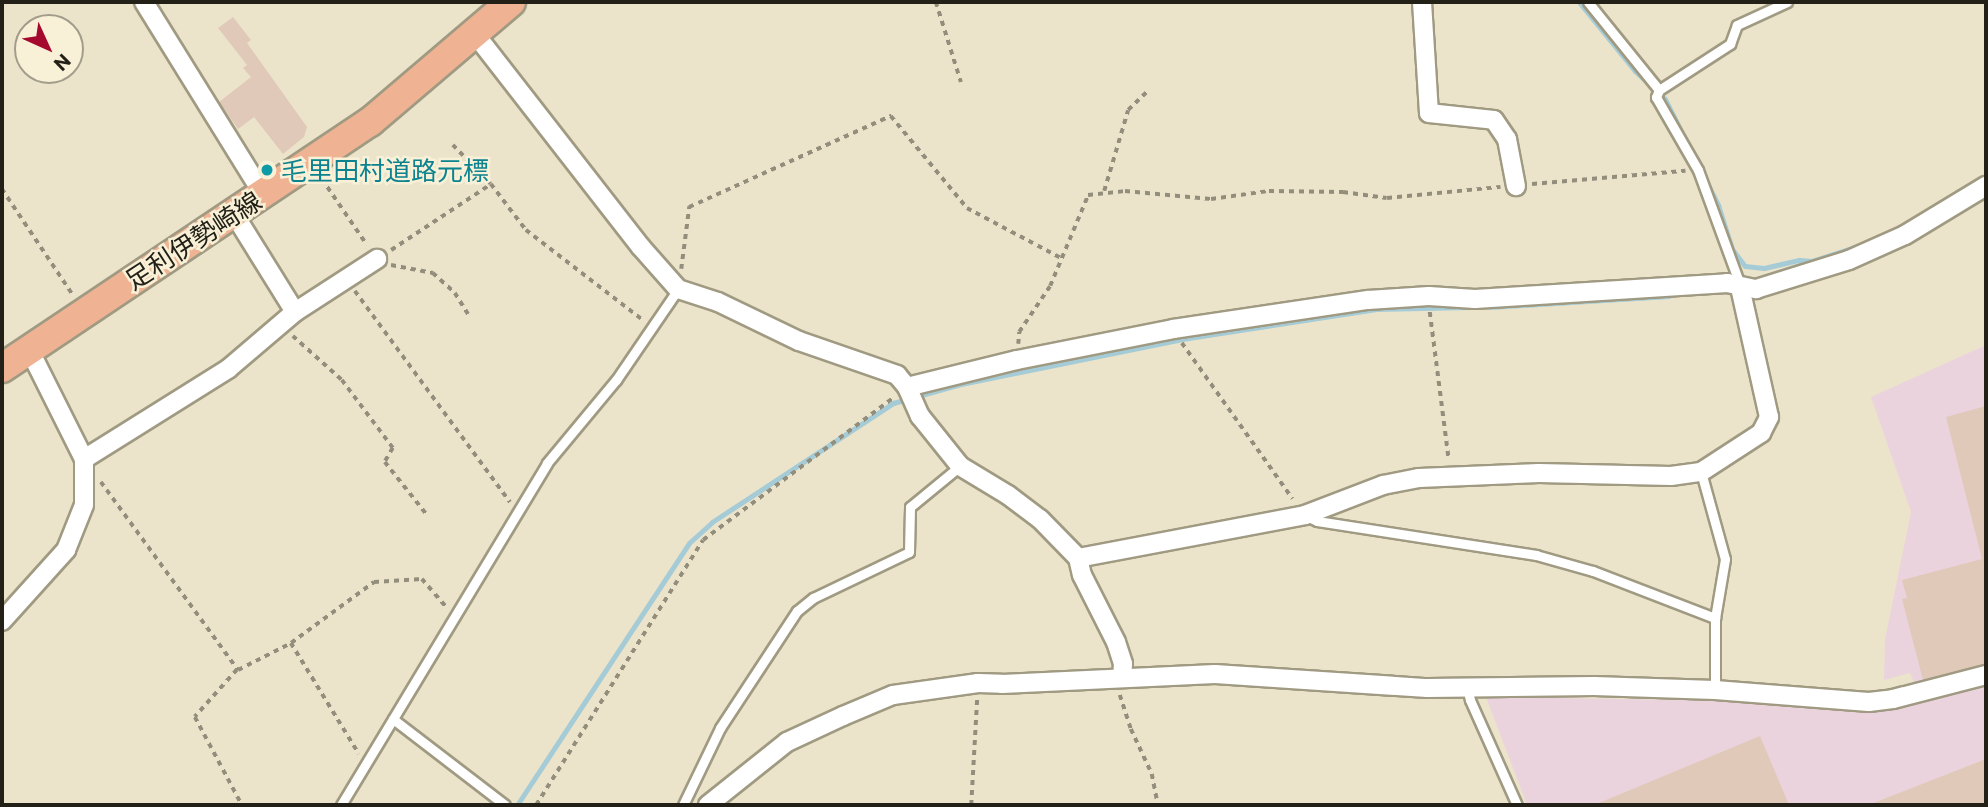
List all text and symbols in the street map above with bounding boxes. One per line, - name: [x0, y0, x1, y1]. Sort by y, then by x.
- north arrow: [14, 14, 84, 84]
- text: N: [50, 50, 76, 76]
- place label: 毛里田村道路元標: [281, 154, 489, 186]
- marker: 毛里田村道路元標: [259, 162, 275, 178]
- street label: 足利伊勢崎線: [119, 184, 267, 296]

